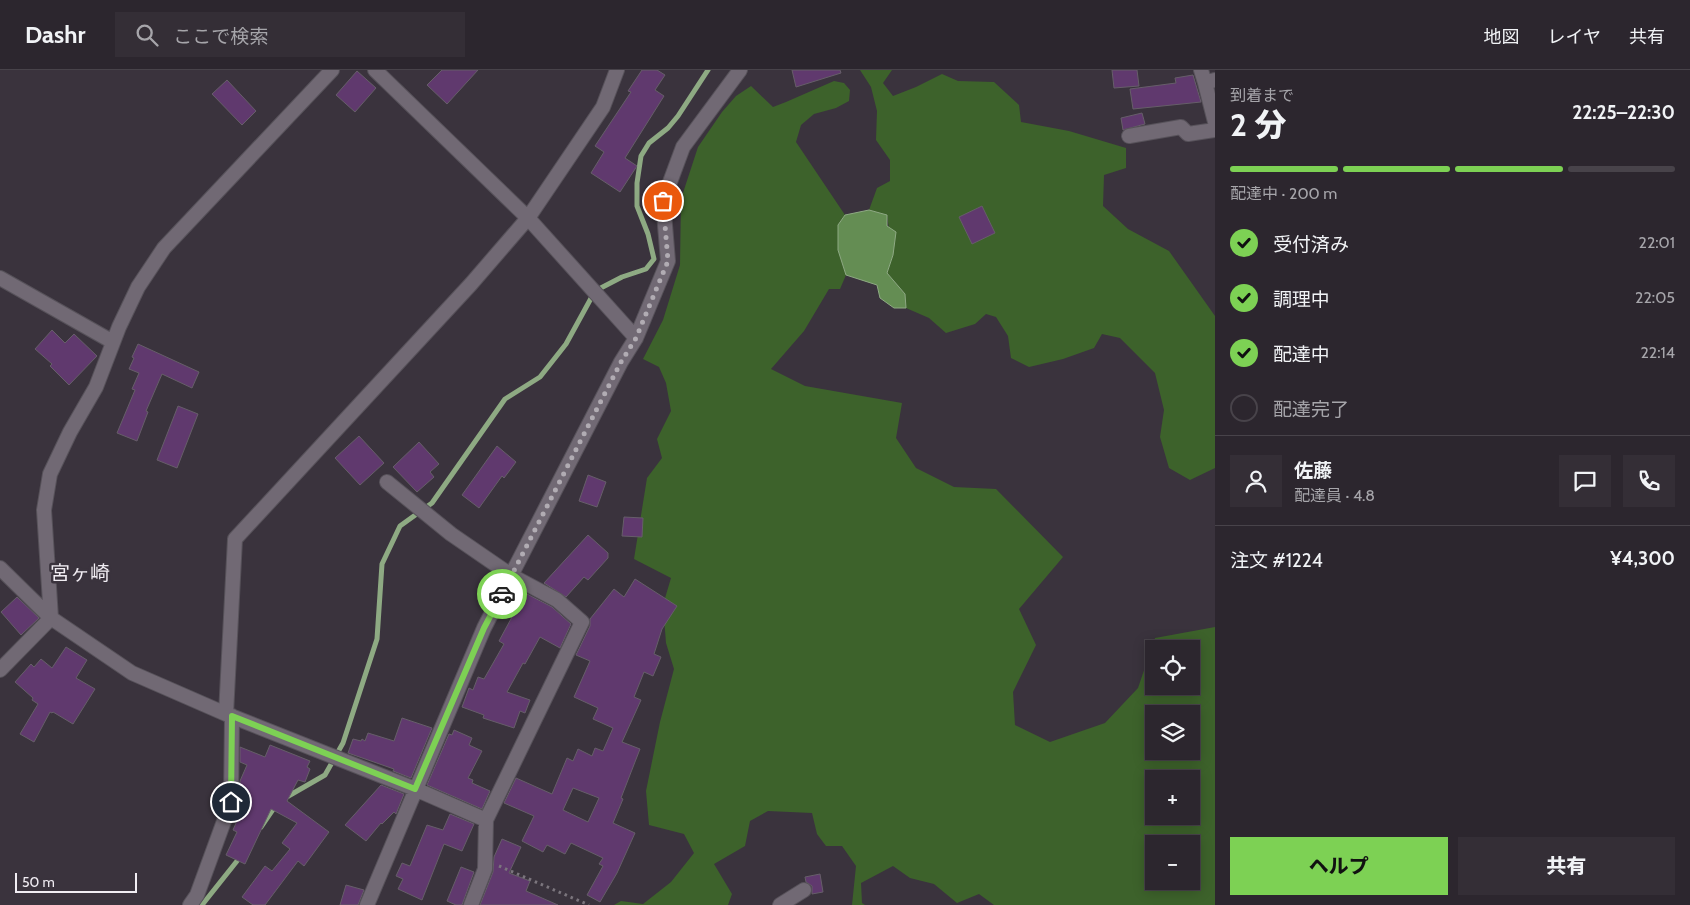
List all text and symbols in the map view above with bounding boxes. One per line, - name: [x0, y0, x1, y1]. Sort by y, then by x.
- search box: [115, 12, 465, 57]
- text: Dashr: [25, 20, 85, 49]
- icon: search: [133, 21, 161, 49]
- text: ここで検索: [173, 25, 268, 48]
- text: 地図: [1484, 26, 1520, 48]
- text: レイヤ: [1548, 26, 1601, 48]
- text: 共有: [1629, 26, 1665, 48]
- text: 到着まで: [1230, 86, 1294, 105]
- text: 22:25–22:30: [1572, 101, 1675, 124]
- text: 2 分: [1230, 105, 1286, 144]
- pin: [642, 180, 684, 222]
- text: 配達中 · 200 m: [1230, 184, 1337, 203]
- icon: bag: [649, 187, 677, 215]
- icon: check: [1230, 229, 1258, 257]
- text: 受付済み: [1273, 233, 1349, 256]
- text: 22:01: [1639, 233, 1675, 252]
- icon: check: [1230, 284, 1258, 312]
- text: 調理中: [1273, 288, 1330, 311]
- text: 22:05: [1635, 288, 1675, 307]
- icon: check: [1230, 339, 1258, 367]
- text: 配達中: [1273, 343, 1330, 366]
- text: 22:14: [1640, 343, 1675, 362]
- text: 配達完了: [1273, 398, 1349, 421]
- button: person: [1230, 455, 1282, 507]
- button: chat: [1559, 455, 1611, 507]
- button: phone: [1623, 455, 1675, 507]
- text: 佐藤: [1294, 459, 1332, 482]
- text: 配達員 · 4.8: [1294, 486, 1375, 505]
- text: ¥4,300: [1610, 547, 1675, 570]
- text: 注文 #1224: [1230, 549, 1323, 572]
- district label: 宮ヶ崎: [50, 561, 110, 585]
- courier: [477, 569, 527, 619]
- icon: car: [488, 580, 516, 608]
- map controls: [1145, 640, 1200, 890]
- button: locate: [1145, 640, 1200, 695]
- button: layers: [1145, 705, 1200, 760]
- button: +: [1145, 770, 1200, 825]
- pin: [210, 781, 252, 823]
- icon: home: [217, 788, 245, 816]
- button: −: [1145, 835, 1200, 890]
- button: ヘルプ: [1230, 837, 1448, 895]
- button: 共有: [1458, 837, 1675, 895]
- scale bar: [15, 870, 138, 893]
- text: 50 m: [22, 873, 55, 891]

